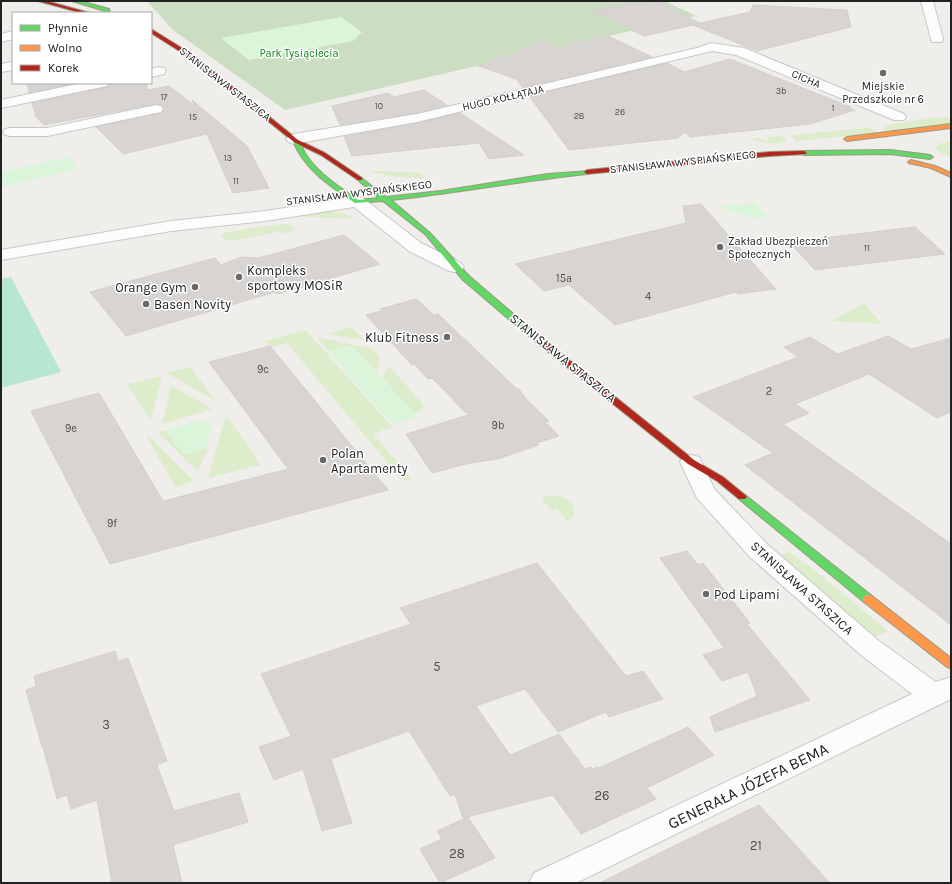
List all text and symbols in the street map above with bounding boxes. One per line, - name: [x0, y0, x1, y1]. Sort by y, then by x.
- legend: [12, 12, 152, 84]
- text: Płynnie: [48, 21, 88, 35]
- text: Wolno: [48, 41, 82, 55]
- street label: STANISŁAWA STASZICA: [177, 44, 274, 124]
- park label: Park Tysiąclecia: [259, 47, 339, 60]
- text: Korek: [48, 61, 79, 75]
- street label: CICHA: [790, 67, 823, 91]
- marker: Miejskie Przedszkole nr 6: [878, 68, 888, 78]
- place label: Miejskie Przedszkole nr 6: [842, 80, 924, 106]
- street label: HUGO KOŁŁĄTAJA: [461, 82, 546, 114]
- house number: 3b: [776, 86, 786, 96]
- house number: 17: [160, 92, 168, 102]
- house number: 10: [375, 101, 383, 111]
- house number: 1: [832, 103, 835, 113]
- house number: 26: [615, 107, 625, 117]
- house number: 28: [574, 111, 585, 121]
- house number: 15: [189, 112, 197, 122]
- street label: STANISŁAWA WYSPIAŃSKIEGO: [609, 146, 757, 176]
- house number: 13: [224, 153, 232, 163]
- house number: 11: [233, 176, 239, 186]
- street label: STANISŁAWA WYSPIAŃSKIEGO: [285, 176, 433, 208]
- place label: Zakład Ubezpieczeń Społecznych: [728, 235, 828, 261]
- marker: Zakład Ubezpieczeń Społecznych: [715, 242, 725, 252]
- house number: 11: [864, 243, 870, 253]
- place label: Kompleks sportowy MOSiR: [247, 263, 343, 293]
- marker: Kompleks sportowy MOSiR: [234, 272, 244, 282]
- house number: 15a: [556, 272, 572, 285]
- place label: Orange Gym: [115, 280, 187, 295]
- marker: Orange Gym: [190, 282, 200, 292]
- house number: 4: [645, 290, 651, 303]
- place label: Basen Novity: [154, 297, 231, 312]
- marker: Basen Novity: [141, 299, 151, 309]
- street label: STANISŁAWA STASZICA: [507, 310, 620, 406]
- place label: Klub Fitness: [365, 330, 439, 345]
- marker: Klub Fitness: [442, 332, 452, 342]
- house number: 9c: [257, 363, 269, 376]
- house number: 2: [766, 385, 772, 398]
- house number: 9b: [492, 419, 504, 432]
- house number: 9e: [65, 422, 77, 435]
- place label: Polan Apartamenty: [331, 446, 408, 476]
- marker: Polan Apartamenty: [318, 455, 328, 465]
- house number: 9f: [107, 517, 117, 530]
- street label: STANISŁAWA STASZICA: [748, 538, 857, 638]
- place label: Pod Lipami: [714, 587, 780, 602]
- marker: Pod Lipami: [701, 589, 711, 599]
- house number: 5: [433, 659, 441, 674]
- house number: 3: [102, 717, 110, 732]
- street label: GENERAŁA JÓZEFA BEMA: [665, 739, 831, 833]
- house number: 26: [595, 788, 609, 803]
- house number: 21: [750, 838, 762, 853]
- house number: 28: [449, 846, 465, 861]

